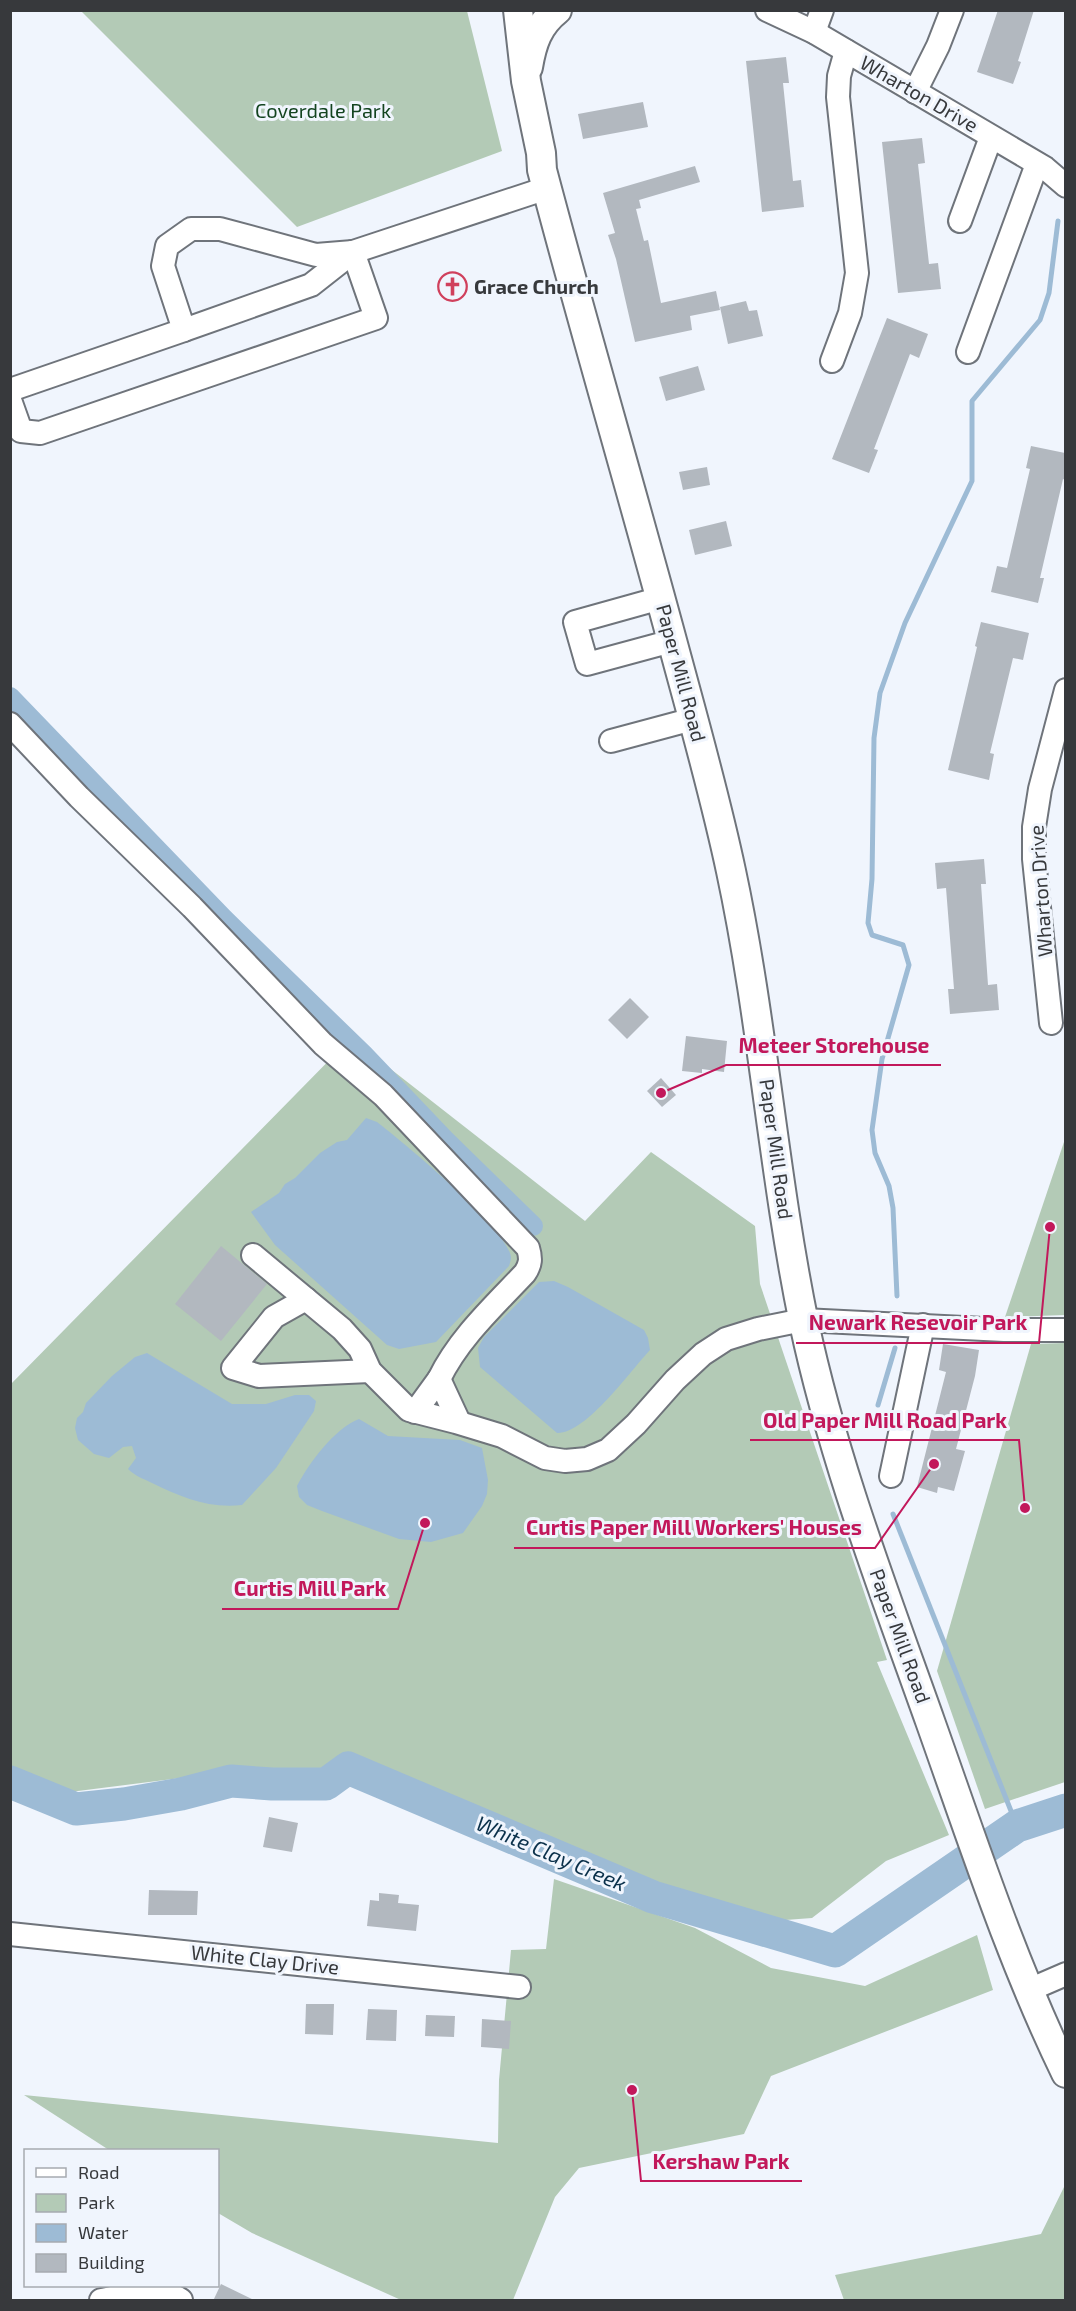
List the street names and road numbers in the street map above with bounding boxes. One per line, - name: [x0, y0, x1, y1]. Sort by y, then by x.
- street label: Wharton Drive: [856, 50, 983, 137]
- street label: Paper Mill Road: [652, 601, 712, 744]
- street label: Wharton Drive: [1023, 824, 1057, 958]
- street label: Paper Mill Road: [755, 1077, 799, 1221]
- street label: Paper Mill Road: [865, 1565, 936, 1706]
- street label: White Clay Drive: [190, 1939, 340, 1979]

